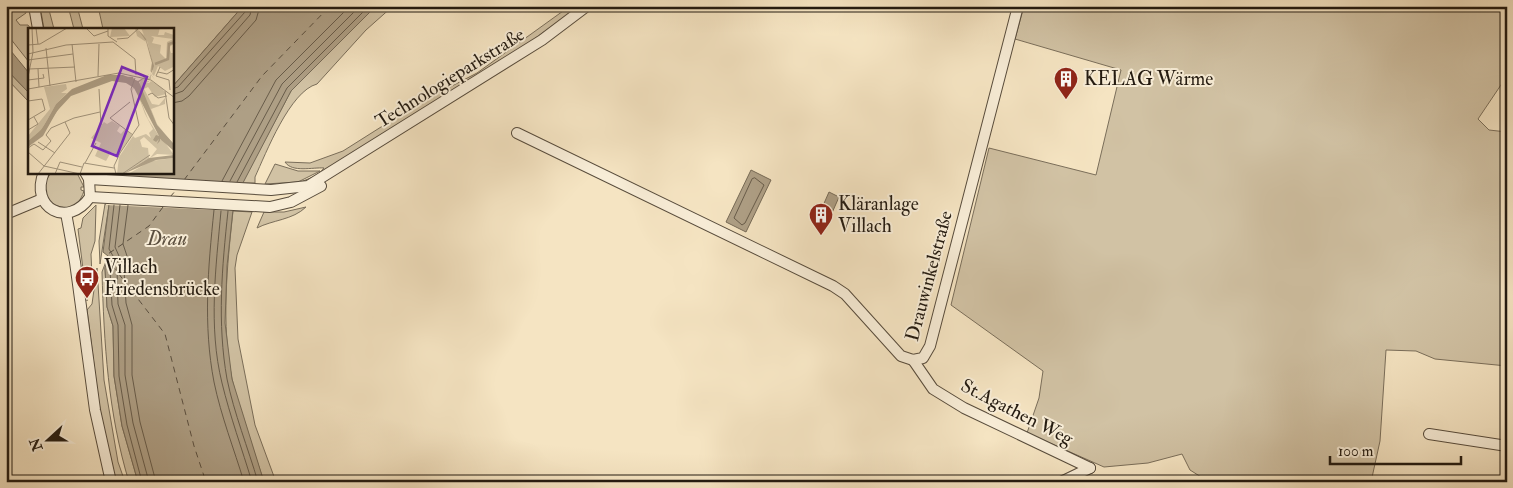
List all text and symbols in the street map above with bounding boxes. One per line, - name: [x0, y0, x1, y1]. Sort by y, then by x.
- street label: Technologieparkstraße: [371, 22, 530, 134]
- inset map: [28, 28, 174, 174]
- building icon: KELAG Wärme: [1053, 66, 1079, 100]
- place label: KELAG Wärme: [1084, 67, 1213, 91]
- place label: Kläranlage Villach: [838, 192, 919, 238]
- building icon: Kläranlage Villach: [808, 202, 834, 236]
- street label: Drauwinkelstraße: [900, 208, 958, 344]
- water label: Drau: [146, 226, 187, 251]
- place label: Villach Friedensbrücke: [104, 255, 220, 301]
- bus stop icon: Villach Friedensbrücke: [74, 265, 100, 299]
- street label: St.Agathen Weg: [957, 373, 1078, 451]
- north arrow: [22, 416, 72, 466]
- scale bar: [1330, 433, 1462, 465]
- text: N: [26, 435, 47, 454]
- text: 100 m: [1338, 442, 1374, 461]

